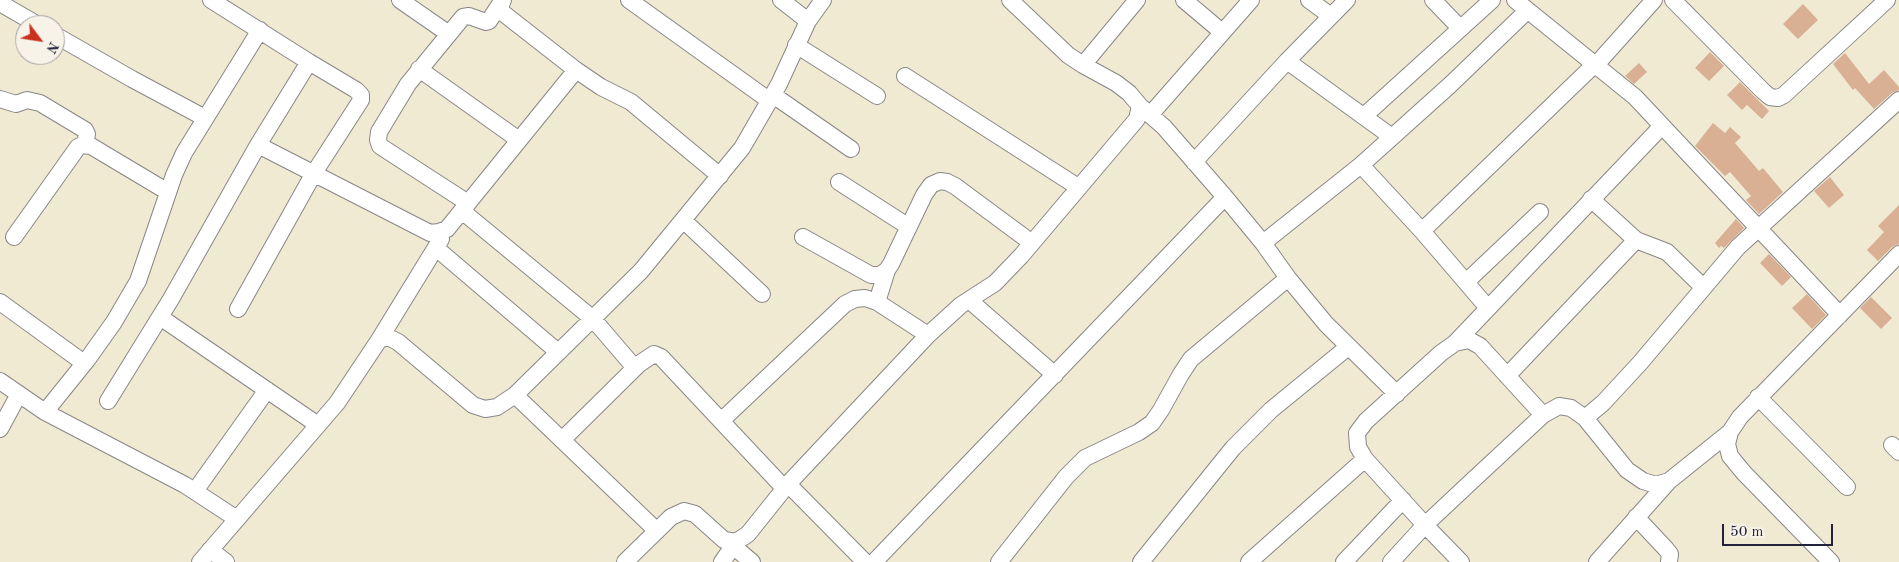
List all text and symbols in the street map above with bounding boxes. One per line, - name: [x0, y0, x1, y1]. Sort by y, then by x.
- north arrow: [15, 15, 65, 65]
- text: N: [43, 39, 61, 55]
- scale bar: [1724, 514, 1835, 546]
- text: 50 m: [1730, 525, 1764, 540]

